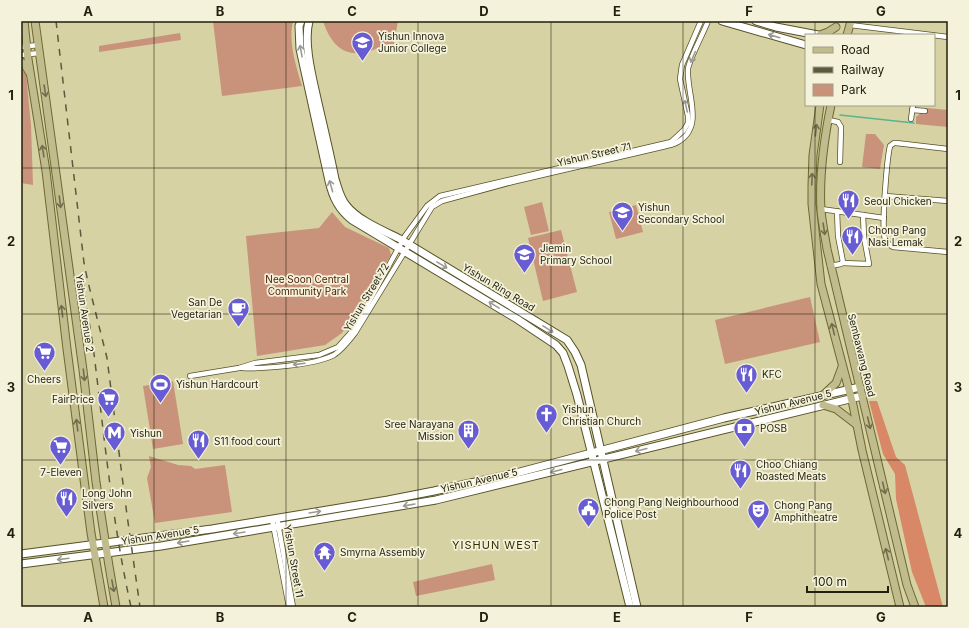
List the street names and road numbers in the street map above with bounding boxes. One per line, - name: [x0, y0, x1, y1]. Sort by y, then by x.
- street label: Yishun Street 71: [556, 140, 632, 168]
- street label: Yishun Street 72: [341, 261, 391, 333]
- street label: Yishun Ring Road: [461, 261, 537, 313]
- street label: Yishun Avenue 2: [74, 273, 96, 353]
- street label: Sembawang Road: [846, 312, 878, 398]
- street label: Yishun Avenue 5: [753, 387, 833, 417]
- street label: Yishun Avenue 5: [439, 465, 519, 495]
- street label: Yishun Avenue 5: [120, 523, 200, 547]
- street label: Yishun Street 11: [282, 524, 306, 598]

